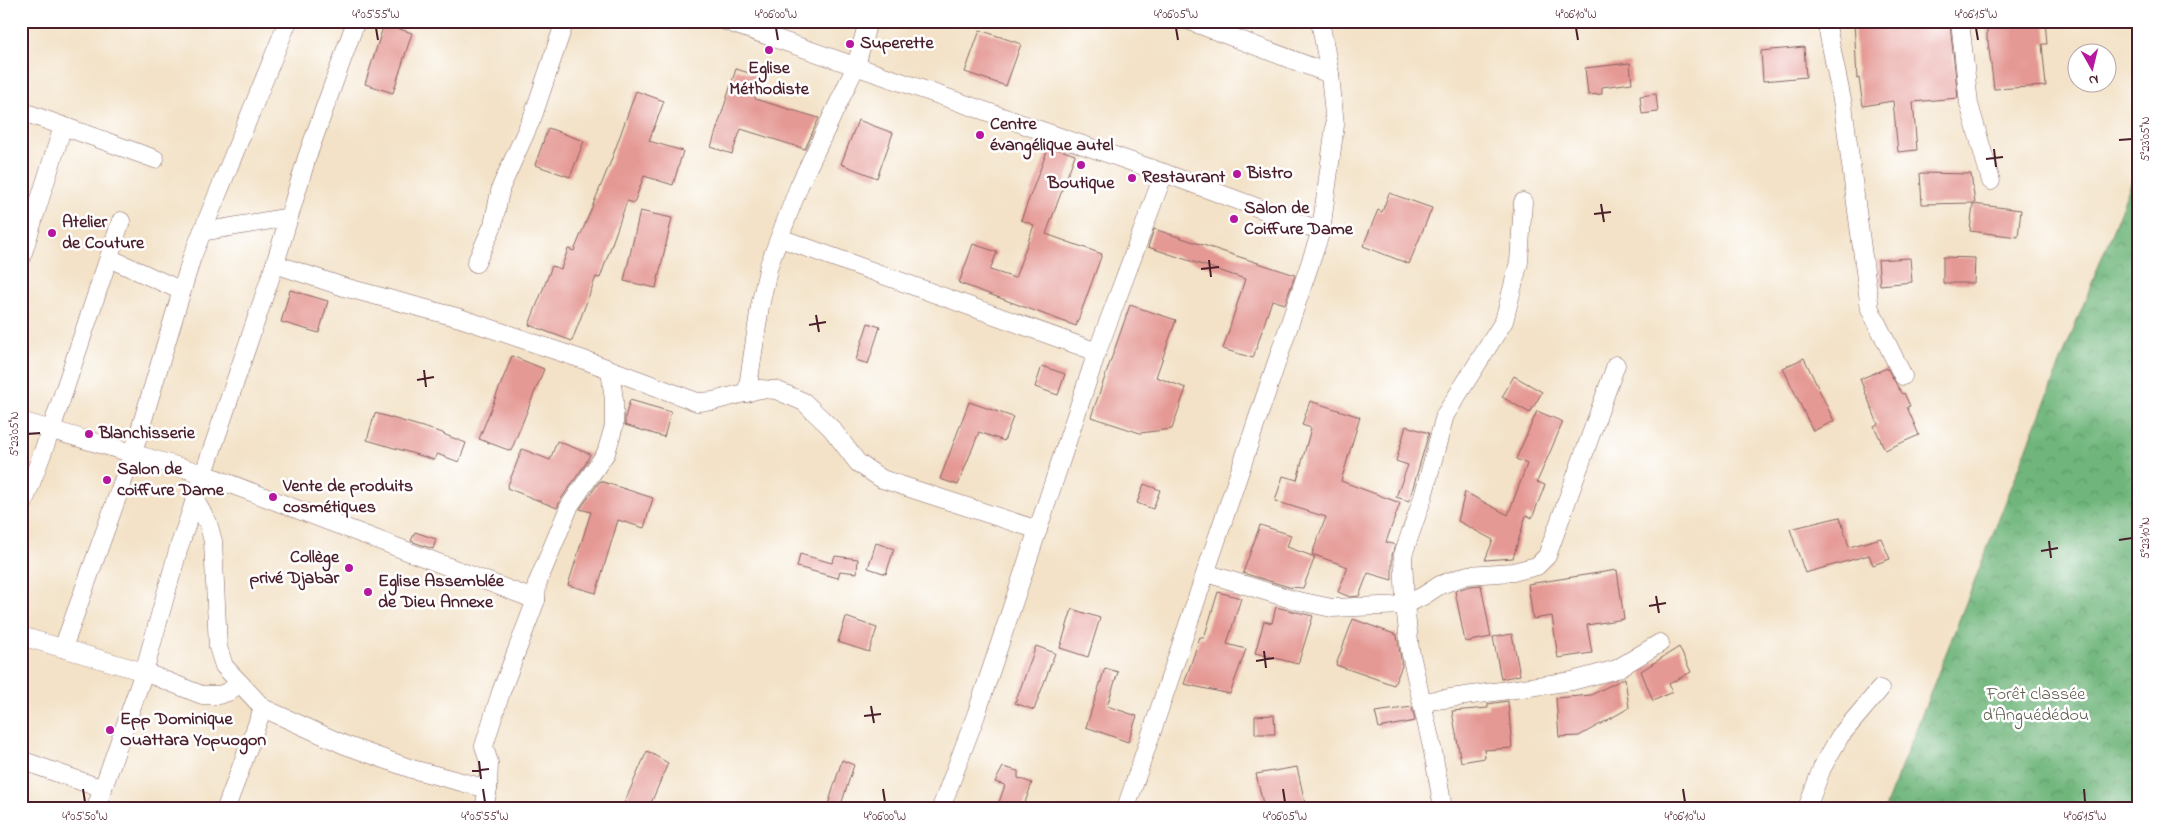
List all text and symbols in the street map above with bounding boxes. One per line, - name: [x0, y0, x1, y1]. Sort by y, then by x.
- text: 4°05'55"W: [352, 6, 400, 24]
- text: 4°06'00"W: [755, 6, 797, 24]
- text: 4°06'05"W: [1154, 6, 1198, 24]
- text: 4°06'10"W: [1556, 6, 1597, 24]
- text: 4°06'15"W: [1955, 6, 1997, 24]
- place label: Superette: [860, 31, 934, 57]
- marker: Superette: [844, 38, 856, 50]
- north arrow: [2066, 42, 2116, 92]
- marker: Eglise Méthodiste: [763, 44, 775, 56]
- place label: Eglise Méthodiste: [729, 56, 810, 103]
- text: N: [2087, 68, 2100, 90]
- place label: Centre évangélique autel: [990, 112, 1113, 160]
- text: 5°23'05"N: [2137, 116, 2155, 162]
- marker: Centre évangélique autel: [974, 129, 986, 141]
- marker: Boutique: [1075, 159, 1087, 171]
- place label: Bistro: [1246, 161, 1293, 187]
- place label: Restaurant: [1142, 165, 1226, 191]
- marker: Bistro: [1231, 168, 1243, 180]
- place label: Boutique: [1047, 171, 1115, 197]
- marker: Restaurant: [1126, 172, 1138, 184]
- place label: Salon de Coiffure Dame: [1244, 196, 1354, 243]
- place label: Atelier de Couture: [62, 210, 145, 257]
- marker: Salon de Coiffure Dame: [1228, 213, 1240, 225]
- marker: Atelier de Couture: [46, 227, 58, 239]
- text: 5°23'05"N: [6, 411, 24, 457]
- place label: Blanchisserie: [98, 421, 196, 447]
- marker: Blanchisserie: [83, 428, 95, 440]
- place label: Salon de coiffure Dame: [117, 457, 225, 504]
- marker: Salon de coiffure Dame: [101, 474, 113, 486]
- place label: Vente de produits cosmétiques: [282, 474, 413, 521]
- marker: Vente de produits cosmétiques: [267, 491, 279, 503]
- text: 5°23'10"N: [2137, 517, 2155, 559]
- place label: Collège privé Djabar: [250, 545, 340, 592]
- marker: Collège privé Djabar: [343, 562, 355, 574]
- place label: Eglise Assemblée de Dieu Annexe: [378, 569, 505, 616]
- marker: Eglise Assemblée de Dieu Annexe: [362, 586, 374, 598]
- park label: Forêt classée d’Anguédédou: [1983, 682, 2089, 730]
- place label: Epp Dominique Ouattara Yopuogon: [120, 707, 266, 755]
- marker: Epp Dominique Ouattara Yopuogon: [104, 724, 116, 736]
- text: 4°05'50"W: [62, 808, 108, 826]
- text: 4°05'55"W: [461, 808, 509, 826]
- text: 4°06'00"W: [864, 808, 906, 826]
- text: 4°06'05"W: [1263, 808, 1307, 826]
- text: 4°06'10"W: [1665, 808, 1706, 826]
- text: 4°06'15"W: [2064, 808, 2106, 826]

